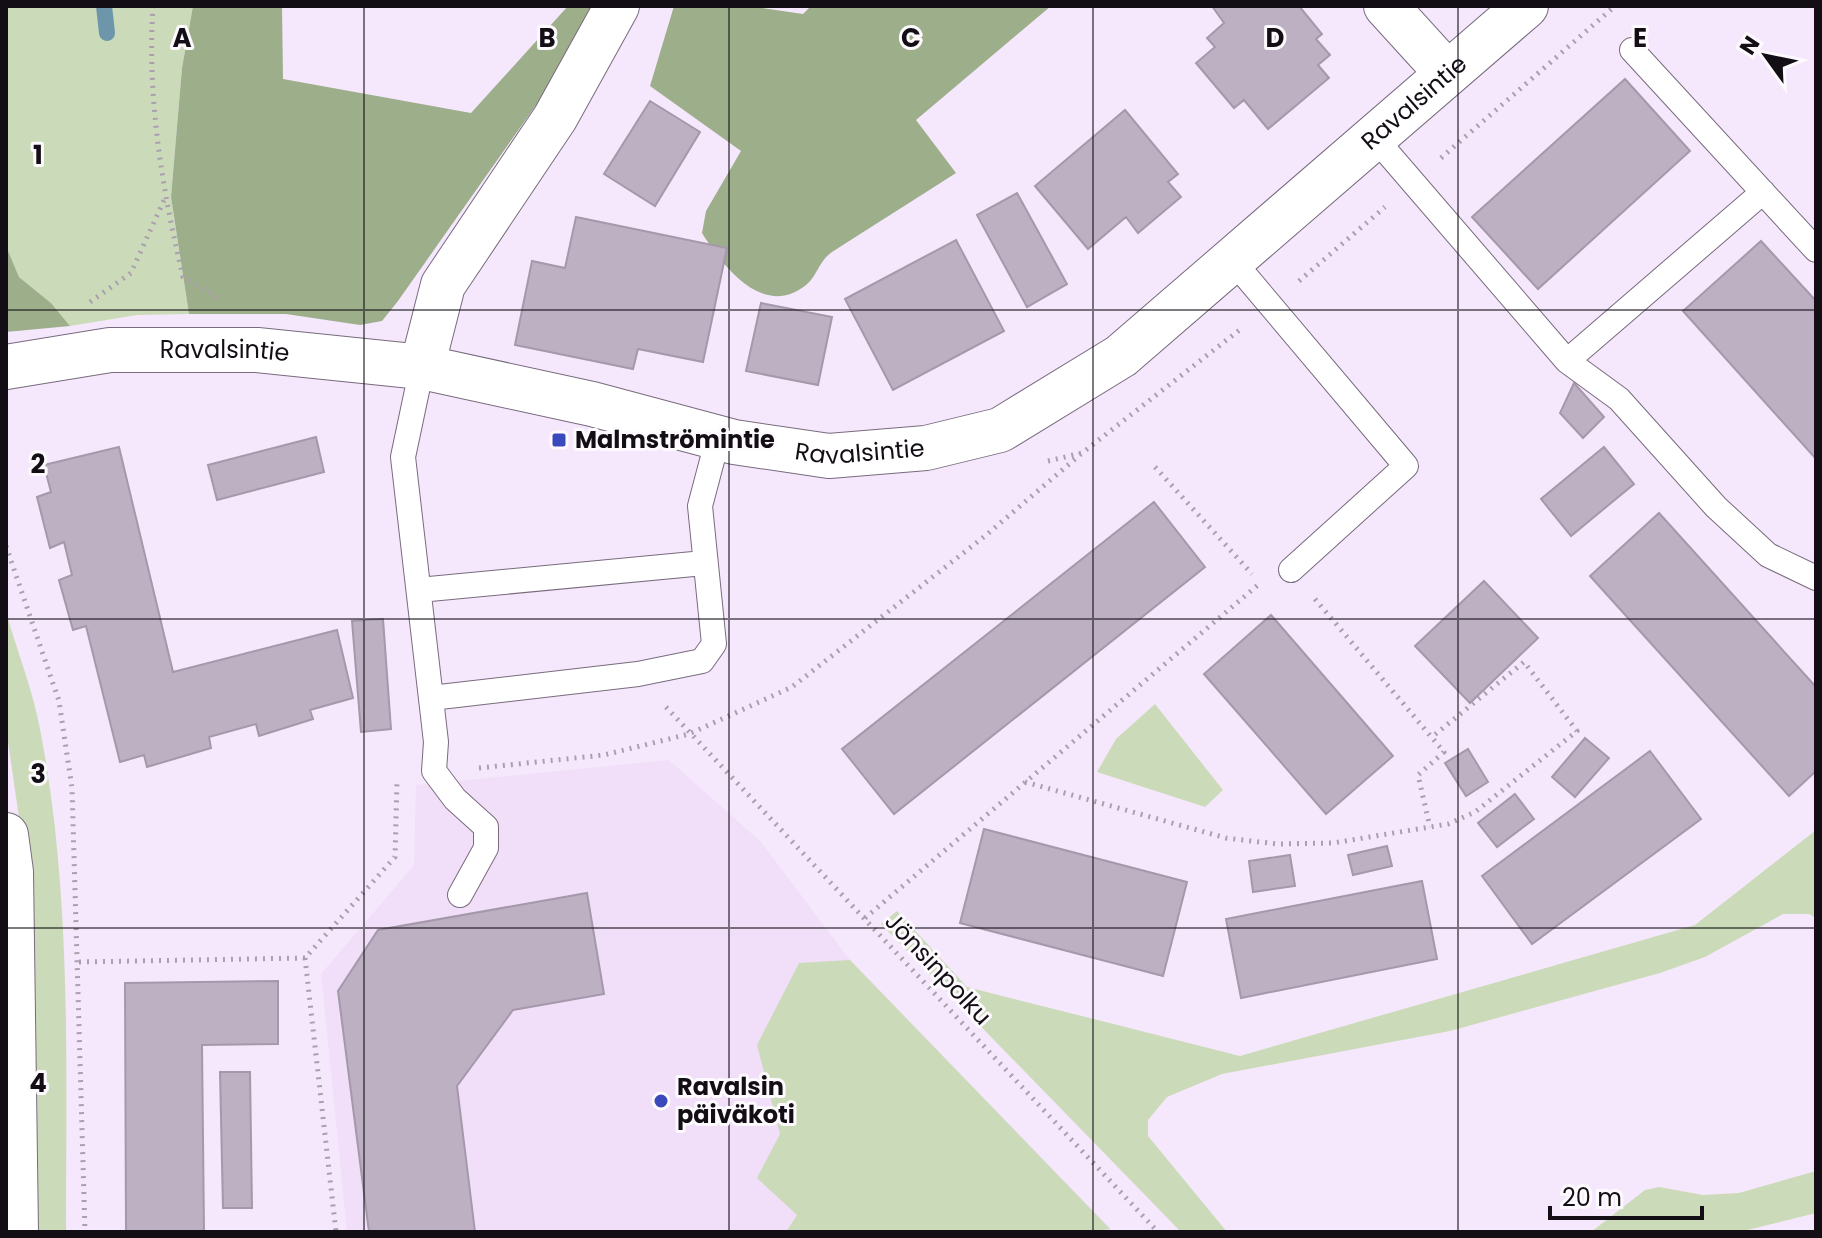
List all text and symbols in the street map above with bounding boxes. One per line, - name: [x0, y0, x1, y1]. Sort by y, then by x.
- north arrow: [1726, 16, 1806, 96]
- text: A: [172, 20, 192, 56]
- text: B: [538, 20, 556, 56]
- text: C: [901, 20, 921, 56]
- text: D: [1266, 20, 1285, 56]
- text: E: [1633, 20, 1647, 56]
- text: N: [1732, 30, 1767, 61]
- street label: Ravalsintie: [1354, 47, 1474, 157]
- text: 1: [33, 137, 43, 173]
- street label: Ravalsintie: [160, 333, 291, 369]
- place label: Malmströmintie: [575, 423, 775, 456]
- marker: Malmströmintie: [550, 431, 568, 449]
- street label: Ravalsintie: [793, 431, 926, 472]
- text: 2: [31, 446, 46, 482]
- text: 3: [30, 756, 46, 792]
- street label: Jönsinpolku: [878, 905, 999, 1032]
- text: 4: [29, 1065, 47, 1101]
- place label: Ravalsin päiväkoti: [677, 1070, 795, 1131]
- marker: Ravalsin päiväkoti: [652, 1092, 670, 1110]
- scale bar: [1550, 1170, 1702, 1220]
- text: 20 m: [1562, 1181, 1622, 1214]

